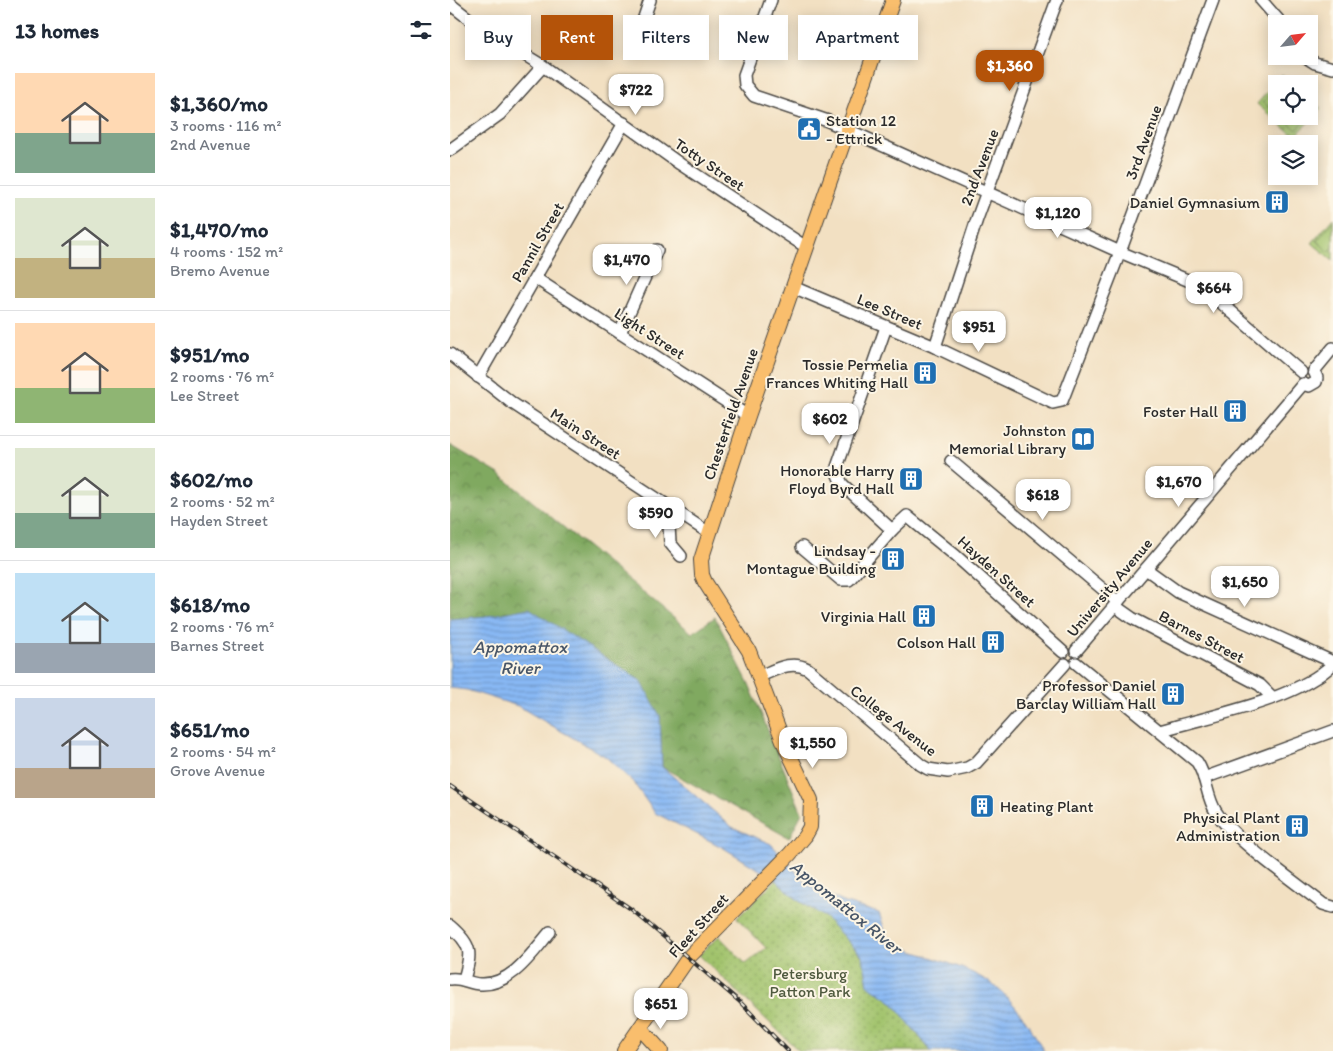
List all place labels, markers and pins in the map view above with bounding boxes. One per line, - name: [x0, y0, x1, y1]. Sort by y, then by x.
- pin: $1,360: [969, 49, 1051, 92]
- pin: $722: [606, 74, 666, 116]
- place label: Station 12 - Ettrick: [826, 111, 897, 148]
- public building icon: Station 12 - Ettrick: [796, 116, 822, 142]
- building icon: Daniel Gymnasium: [1264, 189, 1290, 215]
- place label: Daniel Gymnasium: [1130, 193, 1261, 212]
- pin: $1,120: [1017, 196, 1099, 239]
- pin: $1,470: [586, 244, 668, 286]
- pin: $664: [1184, 272, 1244, 314]
- pin: $951: [949, 310, 1009, 353]
- place label: Tossie Permelia Frances Whiting Hall: [766, 355, 909, 392]
- building icon: Tossie Permelia Frances Whiting Hall: [912, 360, 938, 386]
- building icon: Foster Hall: [1222, 398, 1248, 424]
- pin: $602: [800, 402, 860, 445]
- place label: Foster Hall: [1143, 402, 1218, 421]
- place label: Johnston Memorial Library: [949, 421, 1066, 458]
- library icon: Johnston Memorial Library: [1070, 426, 1096, 452]
- place label: Honorable Harry Floyd Byrd Hall: [780, 461, 894, 498]
- building icon: Honorable Harry Floyd Byrd Hall: [898, 466, 924, 492]
- pin: $1,670: [1138, 466, 1220, 508]
- pin: $618: [1013, 478, 1073, 521]
- pin: $590: [626, 496, 686, 539]
- place label: Lindsay - Montague Building: [746, 541, 877, 578]
- building icon: Lindsay - Montague Building: [880, 546, 906, 572]
- pin: $1,650: [1204, 566, 1286, 608]
- building icon: Virginia Hall: [911, 603, 937, 629]
- place label: Virginia Hall: [821, 607, 906, 626]
- building icon: Colson Hall: [980, 629, 1006, 655]
- place label: Colson Hall: [897, 633, 976, 652]
- place label: Professor Daniel Barclay William Hall: [1016, 676, 1156, 713]
- building icon: Professor Daniel Barclay William Hall: [1160, 681, 1186, 707]
- pin: $1,550: [772, 726, 854, 769]
- building icon: Heating Plant: [969, 793, 995, 819]
- place label: Heating Plant: [1000, 797, 1094, 816]
- place label: Physical Plant Administration: [1176, 808, 1280, 845]
- building icon: Physical Plant Administration: [1284, 813, 1310, 839]
- pin: $651: [631, 988, 691, 1030]

